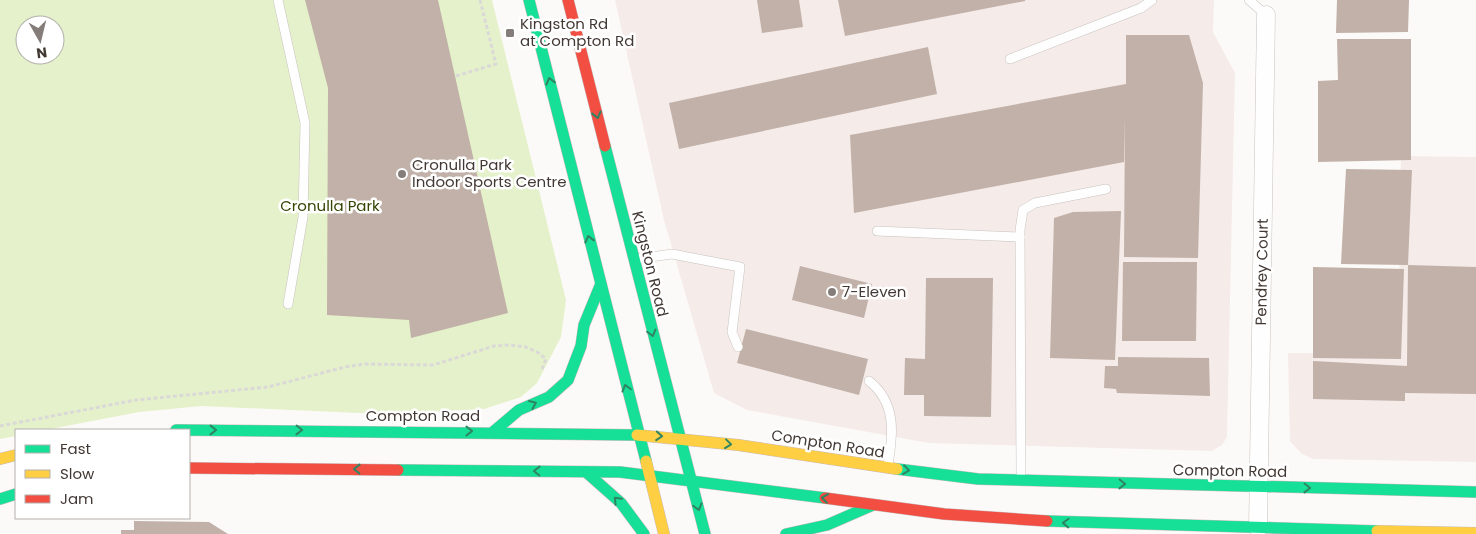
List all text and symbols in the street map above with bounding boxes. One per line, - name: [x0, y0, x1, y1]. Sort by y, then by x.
- place label: Kingston Rd at Compton Rd: [520, 13, 634, 51]
- north arrow: [15, 15, 65, 65]
- marker: Kingston Rd at Compton Rd: [504, 27, 516, 39]
- text: N: [35, 42, 48, 64]
- one-way arrow: [545, 76, 556, 85]
- one-way arrow: [591, 111, 601, 119]
- place label: Cronulla Park Indoor Sports Centre: [412, 154, 567, 192]
- marker: Cronulla Park Indoor Sports Centre: [396, 168, 408, 180]
- park label: Cronulla Park: [280, 195, 380, 216]
- street label: Kingston Road: [627, 209, 674, 319]
- street label: Pendrey Court: [1250, 218, 1273, 326]
- one-way arrow: [584, 234, 595, 243]
- place label: 7-Eleven: [842, 281, 906, 302]
- marker: 7-Eleven: [826, 286, 838, 298]
- one-way arrow: [646, 328, 657, 337]
- one-way arrow: [621, 384, 631, 392]
- one-way arrow: [528, 400, 537, 411]
- street label: Compton Road: [366, 405, 480, 426]
- street label: Compton Road: [770, 424, 886, 463]
- one-way arrow: [210, 425, 217, 435]
- one-way arrow: [296, 425, 304, 435]
- one-way arrow: [466, 426, 474, 436]
- legend: [15, 429, 190, 519]
- one-way arrow: [656, 431, 664, 442]
- text: Fast: [60, 438, 91, 459]
- one-way arrow: [725, 438, 733, 449]
- street label: Compton Road: [1173, 459, 1287, 482]
- text: Slow: [60, 463, 95, 484]
- one-way arrow: [352, 464, 360, 474]
- one-way arrow: [903, 464, 911, 475]
- one-way arrow: [533, 466, 541, 476]
- one-way arrow: [1118, 479, 1126, 489]
- one-way arrow: [1303, 483, 1311, 493]
- text: Jam: [60, 488, 94, 509]
- one-way arrow: [821, 493, 829, 504]
- one-way arrow: [614, 497, 623, 506]
- one-way arrow: [692, 502, 703, 511]
- one-way arrow: [1061, 517, 1069, 528]

